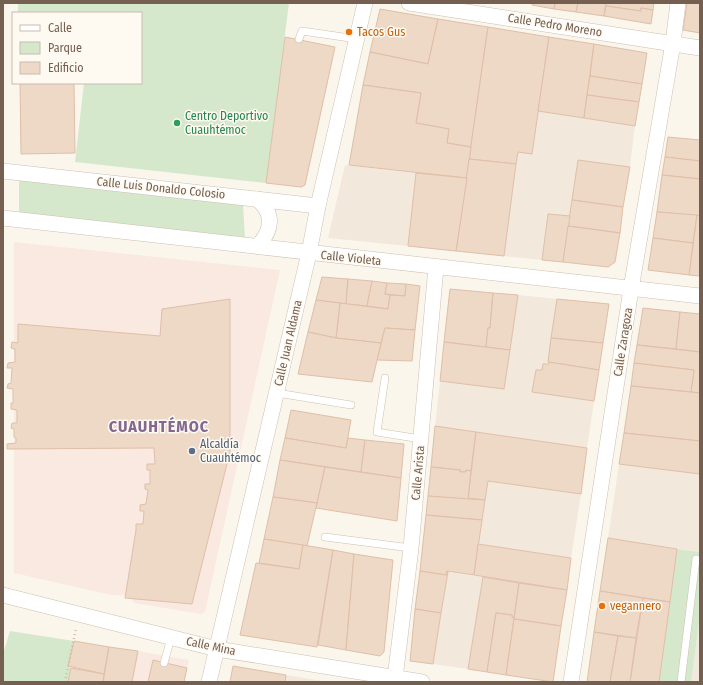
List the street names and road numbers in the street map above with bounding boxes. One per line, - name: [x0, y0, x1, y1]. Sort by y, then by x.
- street label: Calle Pedro Moreno: [507, 11, 603, 39]
- street label: Calle Luis Donaldo Colosio: [96, 174, 226, 202]
- street label: Calle Violeta: [320, 248, 382, 268]
- street label: Calle Juan Aldama: [271, 298, 305, 388]
- street label: Calle Zaragoza: [611, 306, 635, 378]
- street label: Calle Arista: [409, 445, 427, 501]
- street label: Calle Mina: [185, 634, 237, 658]

